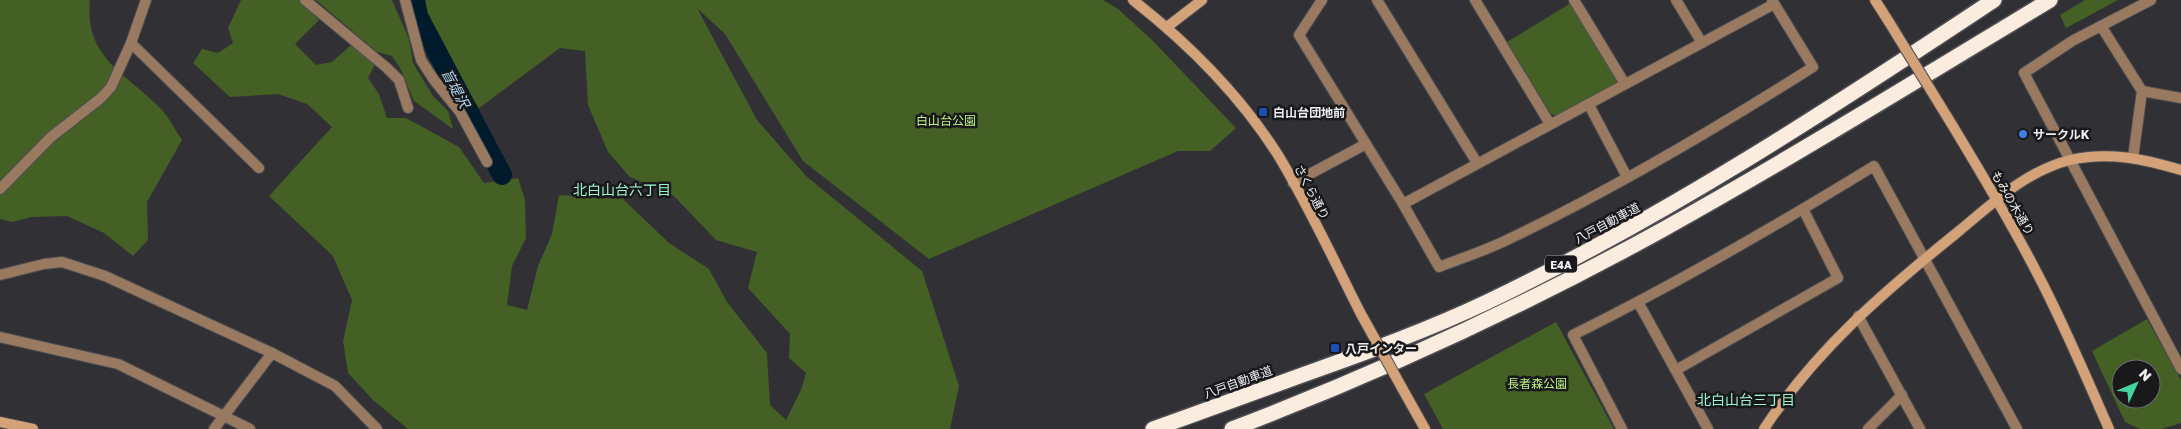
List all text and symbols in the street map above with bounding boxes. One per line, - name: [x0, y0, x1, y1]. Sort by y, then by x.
- water label: 盲堤沢: [439, 65, 474, 112]
- place label: 白山台団地前: [1273, 105, 1345, 120]
- marker: 白山台団地前: [1257, 106, 1269, 118]
- park label: 白山台公園: [916, 113, 976, 128]
- place label: サークルK: [2033, 127, 2090, 142]
- marker: サークルK: [2017, 128, 2029, 140]
- street label: さくら通り: [1291, 162, 1333, 222]
- street label: もみの木通り: [1989, 168, 2037, 238]
- district label: 北白山台六丁目: [573, 181, 671, 198]
- street label: 八戸自動車道: [1572, 199, 1642, 247]
- road number: E4A: [1545, 255, 1577, 272]
- place label: 八戸インター: [1345, 341, 1417, 356]
- marker: 八戸インター: [1329, 342, 1341, 354]
- north arrow: [2111, 359, 2161, 409]
- street label: 八戸自動車道: [1202, 363, 1274, 401]
- text: N: [2136, 365, 2156, 384]
- park label: 長者森公園: [1507, 376, 1567, 391]
- district label: 北白山台三丁目: [1697, 391, 1795, 408]

